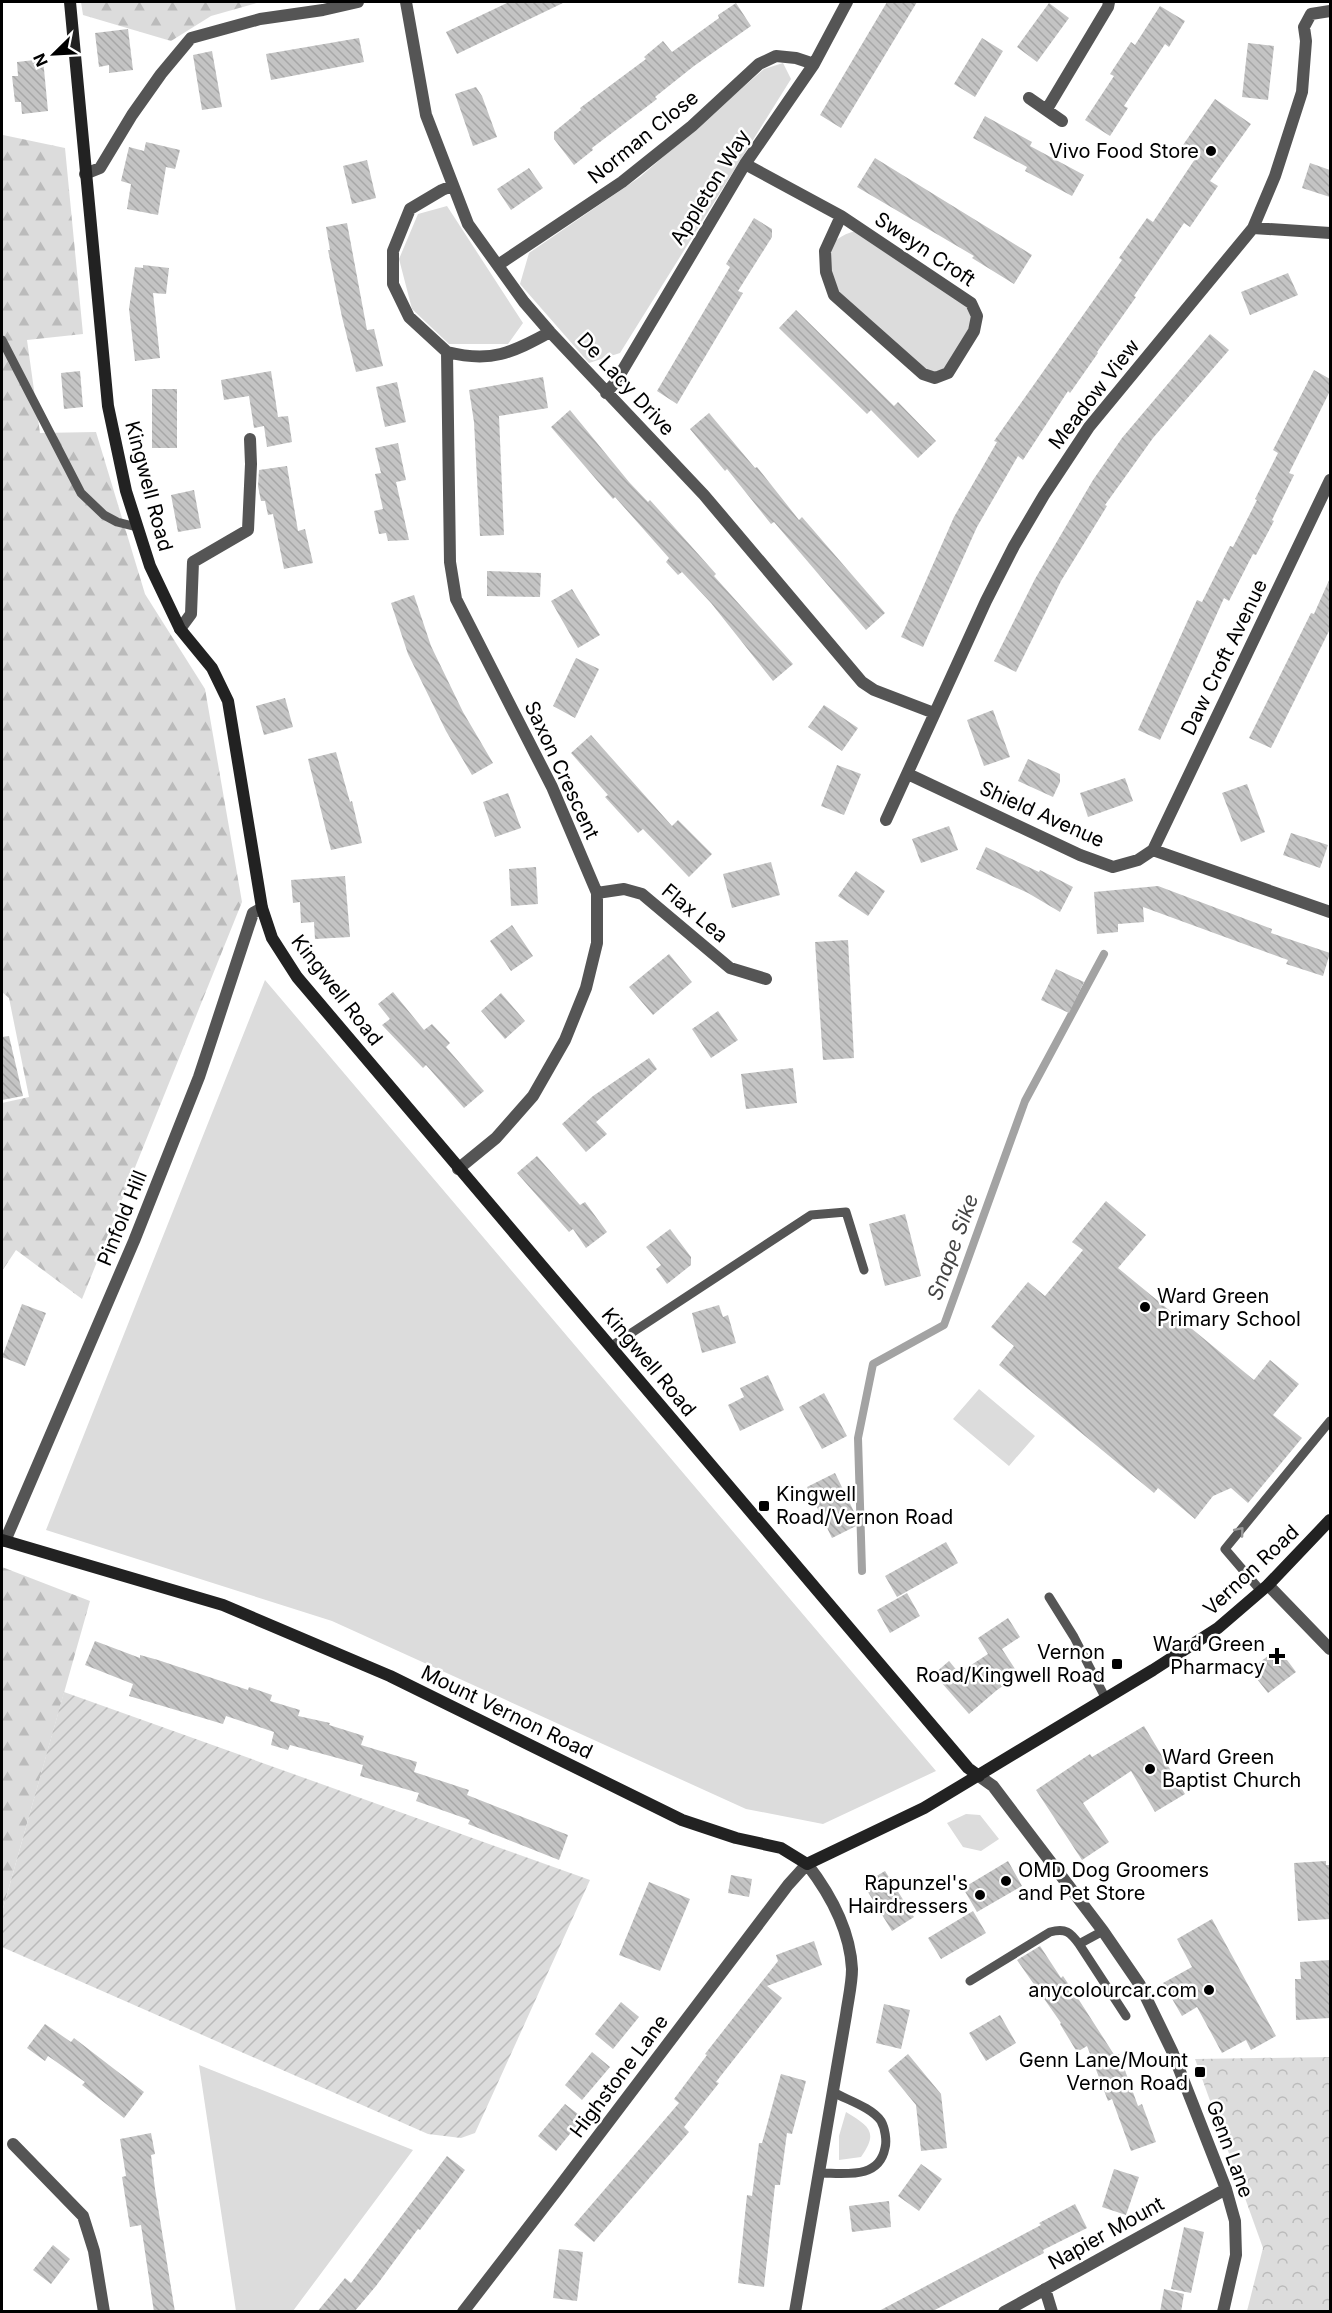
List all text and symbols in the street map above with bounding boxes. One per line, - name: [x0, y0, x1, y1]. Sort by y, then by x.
- north arrow: [24, 24, 84, 84]
- text: N: [29, 50, 52, 70]
- street label: Norman Close: [583, 85, 703, 189]
- street label: Appleton Way: [665, 125, 755, 249]
- place label: Vivo Food Store: [1049, 139, 1199, 163]
- marker: Vivo Food Store: [1204, 144, 1218, 158]
- street label: Sweyn Croft: [870, 207, 980, 292]
- street label: De Lacy Drive: [572, 328, 680, 440]
- street label: Meadow View: [1043, 334, 1145, 454]
- street label: Kingwell Road: [120, 418, 178, 554]
- street label: Daw Croft Avenue: [1176, 575, 1272, 739]
- street label: Saxon Crescent: [520, 697, 605, 843]
- street label: Shield Avenue: [976, 776, 1108, 852]
- street label: Flax Lea: [657, 878, 733, 948]
- street label: Kingwell Road: [286, 930, 388, 1050]
- street label: Pinfold Hill: [92, 1167, 152, 1269]
- water label: Snape Sike: [922, 1190, 983, 1303]
- place label: Ward Green Primary School: [1157, 1284, 1301, 1331]
- marker: Ward Green Primary School: [1138, 1300, 1152, 1314]
- street label: Kingwell Road: [597, 1303, 701, 1421]
- place label: Kingwell Road/Vernon Road: [776, 1482, 953, 1529]
- marker: Kingwell Road/Vernon Road: [757, 1499, 771, 1513]
- street label: Vernon Road: [1198, 1520, 1304, 1620]
- one-way arrow: [1233, 1526, 1244, 1537]
- place label: Ward Green Pharmacy: [1153, 1632, 1265, 1679]
- place label: Vernon Road/Kingwell Road: [916, 1640, 1105, 1687]
- marker: Ward Green Pharmacy: [1270, 1649, 1284, 1663]
- marker: Vernon Road/Kingwell Road: [1110, 1657, 1124, 1671]
- street label: Mount Vernon Road: [417, 1660, 597, 1764]
- place label: Ward Green Baptist Church: [1162, 1745, 1301, 1792]
- marker: Ward Green Baptist Church: [1143, 1762, 1157, 1776]
- place label: OMD Dog Groomers and Pet Store: [1018, 1858, 1209, 1905]
- place label: Rapunzel's Hairdressers: [848, 1871, 968, 1918]
- marker: OMD Dog Groomers and Pet Store: [999, 1874, 1013, 1888]
- marker: Rapunzel's Hairdressers: [973, 1888, 987, 1902]
- place label: anycolourcar.com: [1028, 1978, 1197, 2002]
- marker: anycolourcar.com: [1202, 1983, 1216, 1997]
- street label: Highstone Lane: [565, 2010, 673, 2142]
- place label: Genn Lane/Mount Vernon Road: [1019, 2048, 1188, 2095]
- marker: Genn Lane/Mount Vernon Road: [1193, 2065, 1207, 2079]
- street label: Genn Lane: [1201, 2097, 1259, 2201]
- street label: Napier Mount: [1044, 2191, 1168, 2275]

